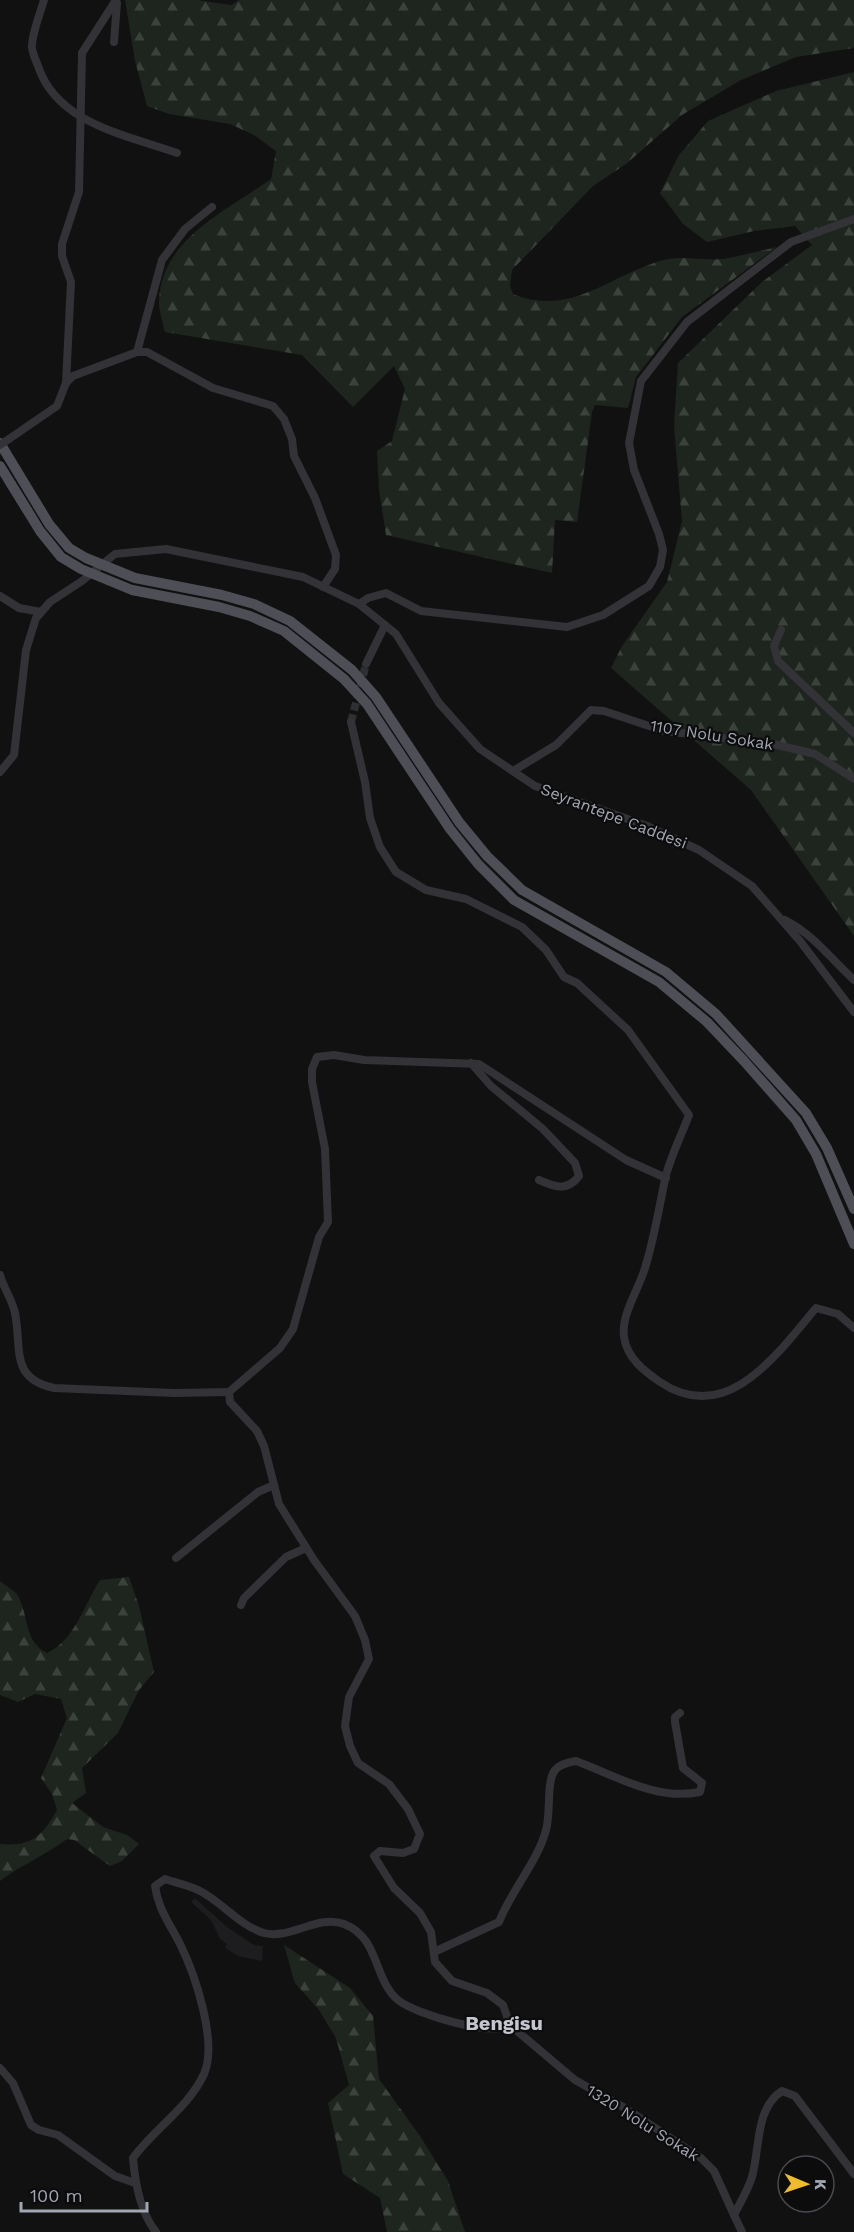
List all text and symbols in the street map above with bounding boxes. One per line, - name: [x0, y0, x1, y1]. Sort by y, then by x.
- street label: 1107 Nolu Sokak: [649, 716, 775, 754]
- street label: Seyrantepe Caddesi: [538, 779, 690, 853]
- district label: Bengisu: [465, 2011, 543, 2035]
- street label: 1320 Nolu Sokak: [583, 2081, 703, 2165]
- north arrow: [776, 2154, 836, 2214]
- scale bar: [21, 2175, 147, 2213]
- text: K: [811, 2179, 830, 2190]
- text: 100 m: [30, 2185, 83, 2206]

